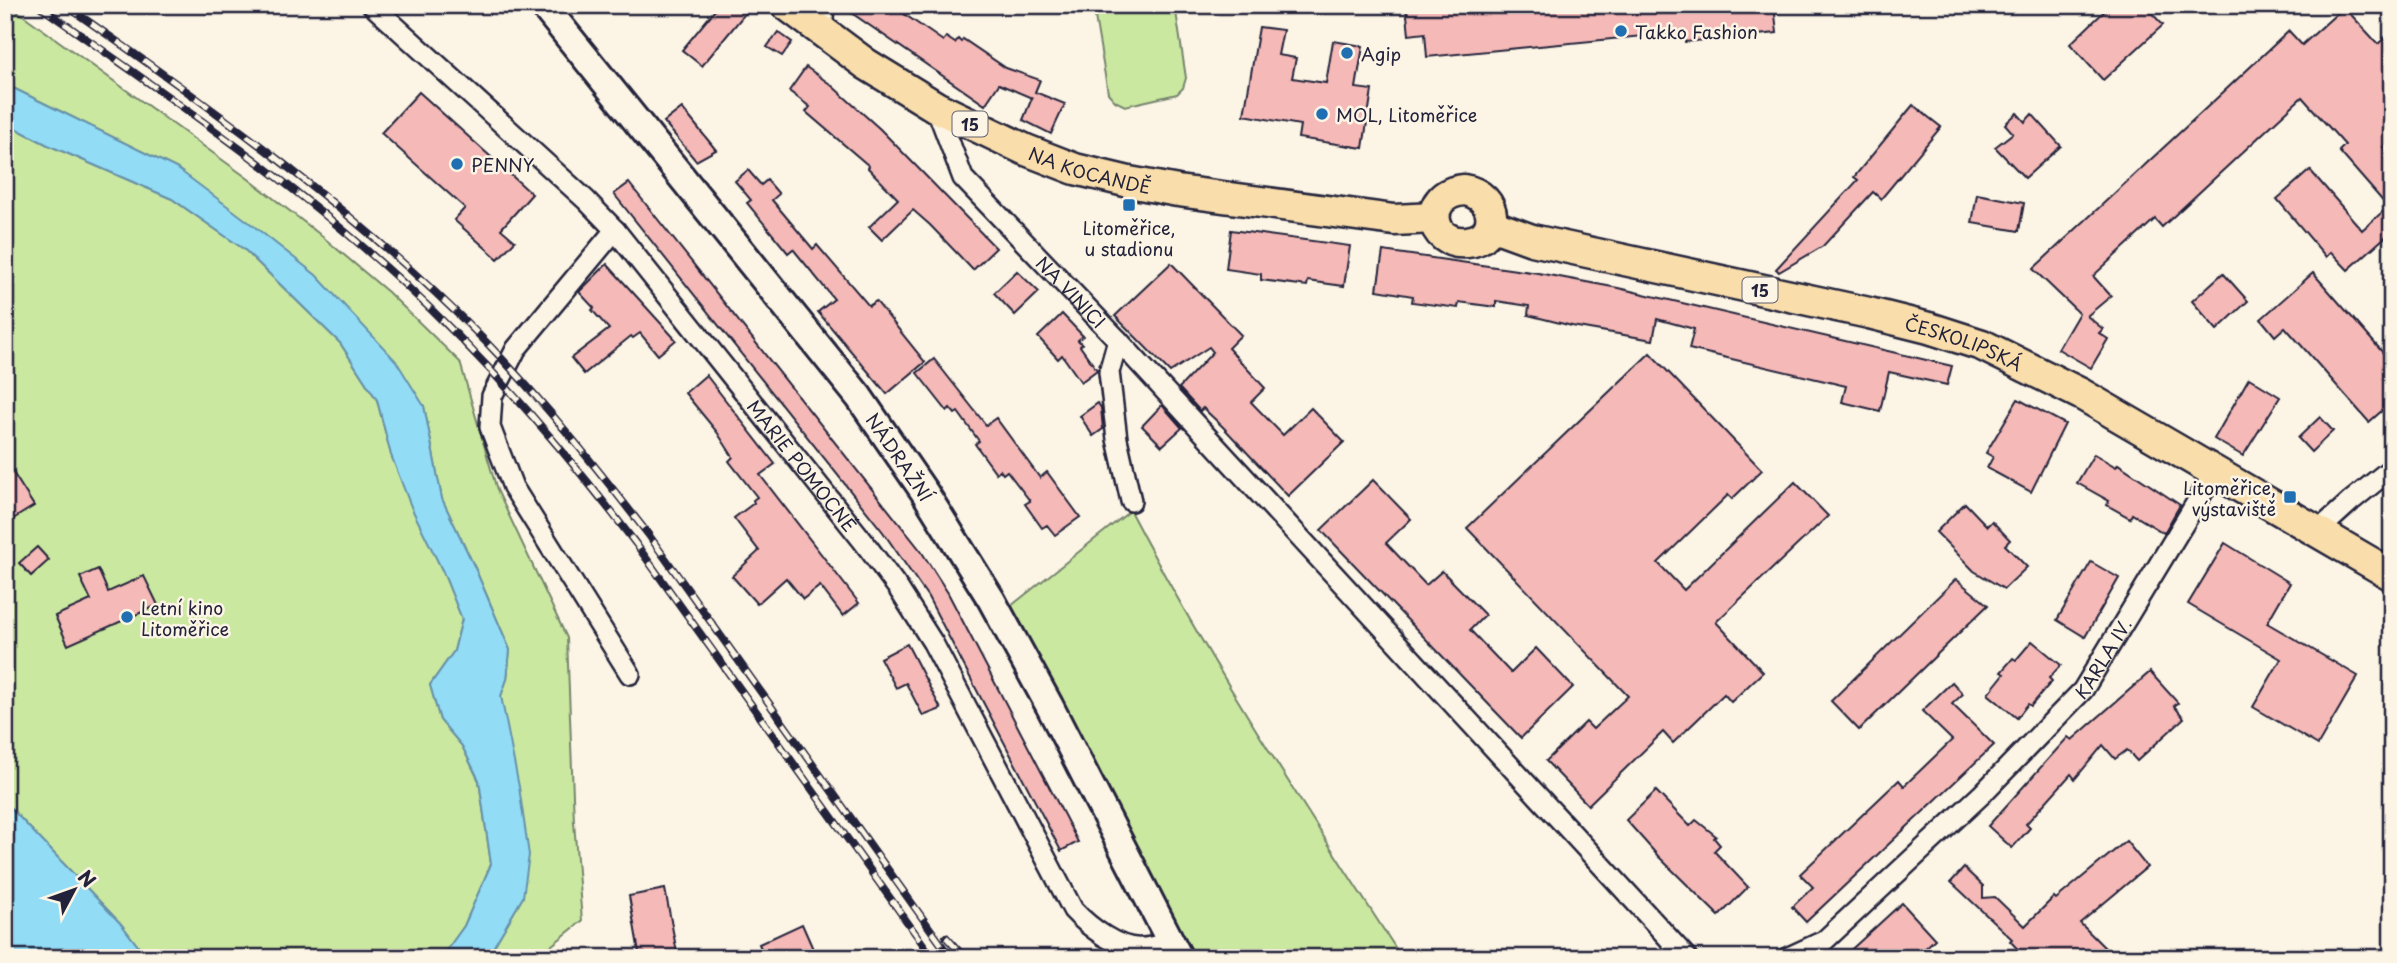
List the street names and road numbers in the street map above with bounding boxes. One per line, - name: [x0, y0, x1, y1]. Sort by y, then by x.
- road number: 15: [953, 112, 988, 136]
- street label: NA KOCANDĚ: [1025, 139, 1154, 199]
- street label: NA VINICI: [1031, 250, 1113, 333]
- road number: 15: [1742, 278, 1778, 302]
- street label: ČESKOLIPSKÁ: [1902, 309, 2027, 377]
- street label: MARIE POMOCNÉ: [741, 393, 864, 537]
- street label: NÁDRAŽNÍ: [860, 407, 940, 506]
- street label: KARLA IV.: [2068, 613, 2137, 705]

